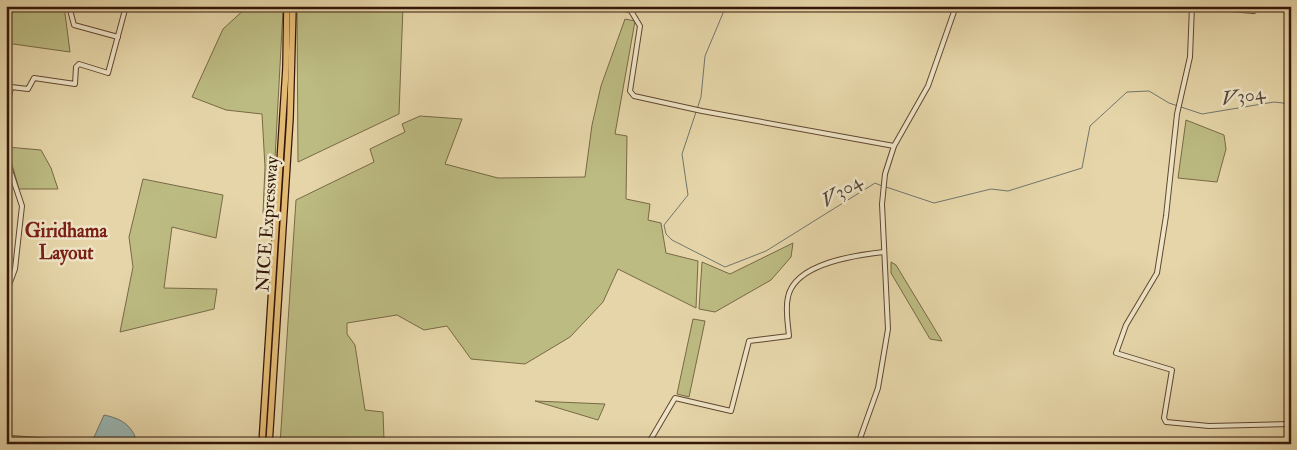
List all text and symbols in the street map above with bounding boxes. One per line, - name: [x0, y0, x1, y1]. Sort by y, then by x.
- water label: V304: [1220, 81, 1267, 111]
- street label: NICE Expressway: [251, 154, 284, 293]
- water label: V304: [817, 169, 867, 212]
- district label: Giridhama Layout: [25, 219, 109, 266]

